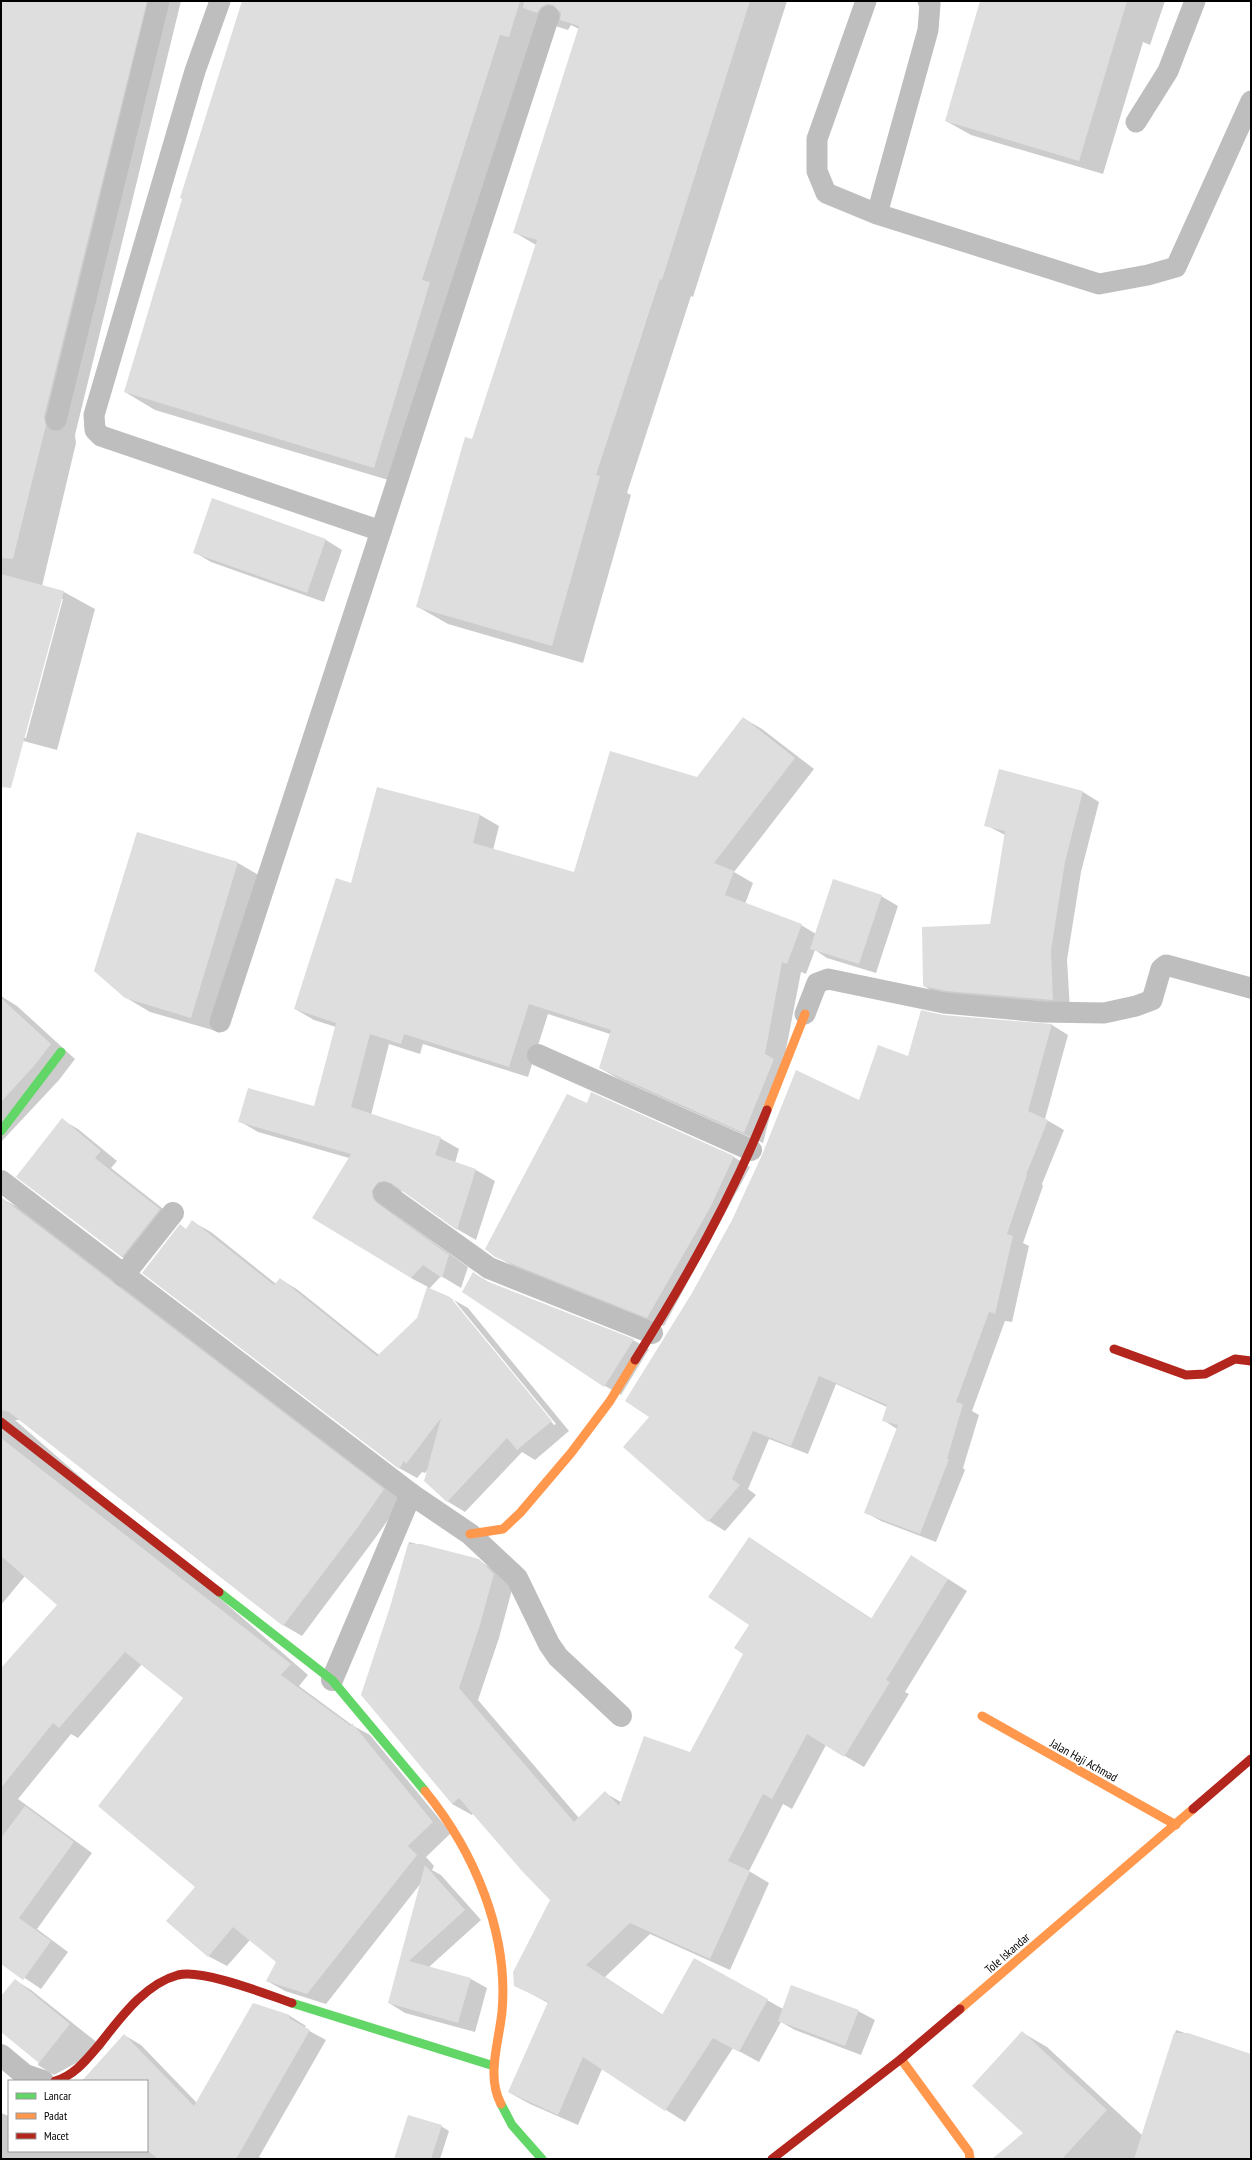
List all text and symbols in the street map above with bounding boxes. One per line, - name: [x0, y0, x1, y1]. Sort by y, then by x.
- street label: Jalan Haji Achmad: [1047, 1735, 1120, 1785]
- street label: Tole Iskandar: [982, 1929, 1033, 1977]
- legend: [8, 2080, 148, 2152]
- text: Lancar: [44, 2088, 72, 2103]
- text: Padat: [44, 2108, 68, 2123]
- text: Macet: [44, 2128, 69, 2143]

